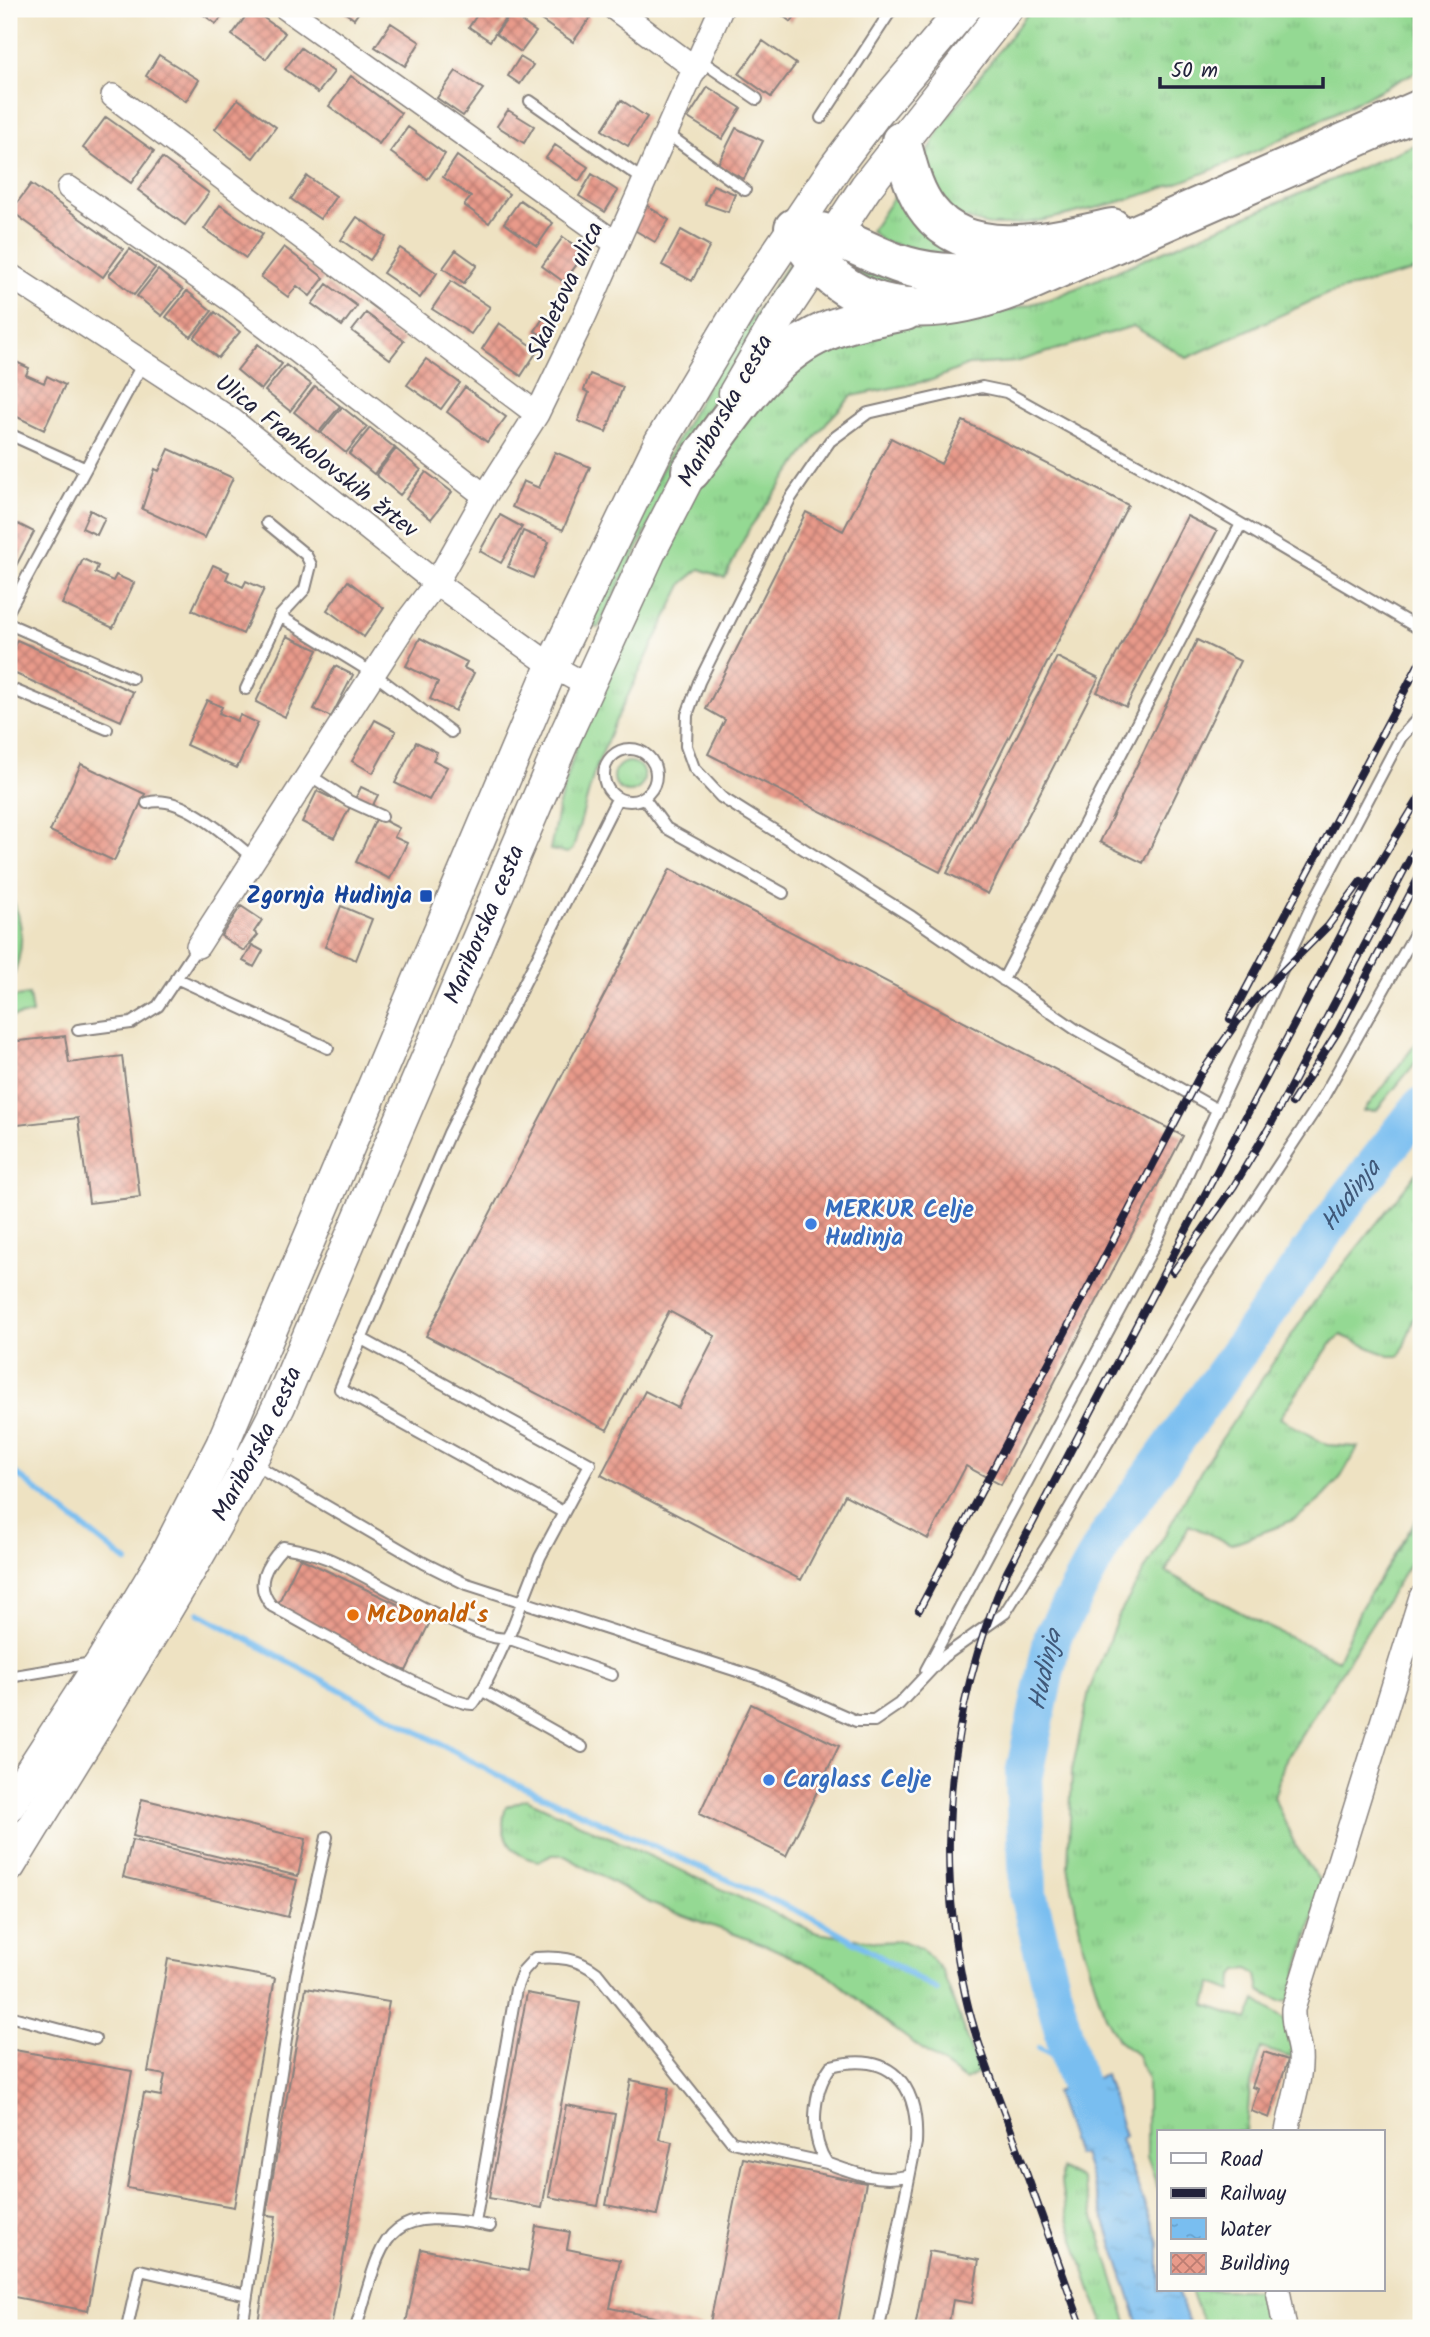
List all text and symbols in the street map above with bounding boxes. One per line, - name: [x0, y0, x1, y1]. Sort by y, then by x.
- scale bar: [1160, 46, 1323, 90]
- text: 50 m: [1171, 55, 1218, 88]
- street label: Skaletova ulica: [517, 216, 615, 366]
- street label: Mariborska cesta: [668, 327, 784, 495]
- street label: Ulica Frankolovskih žrtev: [206, 365, 427, 550]
- street label: Mariborska cesta: [433, 839, 536, 1010]
- place label: Zgornja Hudinja: [246, 877, 412, 916]
- marker: Zgornja Hudinja: [418, 888, 434, 904]
- water label: Hudinja: [1310, 1149, 1394, 1241]
- place label: MERKUR Celje Hudinja: [825, 1191, 974, 1258]
- marker: MERKUR Celje Hudinja: [803, 1216, 819, 1232]
- street label: Mariborska cesta: [201, 1360, 313, 1529]
- place label: McDonald‘s: [367, 1596, 488, 1635]
- marker: McDonald‘s: [345, 1607, 361, 1623]
- water label: Hudinja: [1017, 1619, 1075, 1714]
- place label: Carglass Celje: [783, 1761, 932, 1800]
- marker: Carglass Celje: [761, 1772, 777, 1788]
- legend: [1157, 2130, 1384, 2292]
- text: Road: [1220, 2144, 1263, 2177]
- text: Railway: [1220, 2178, 1286, 2211]
- text: Water: [1220, 2214, 1272, 2247]
- text: Building: [1220, 2248, 1290, 2281]

